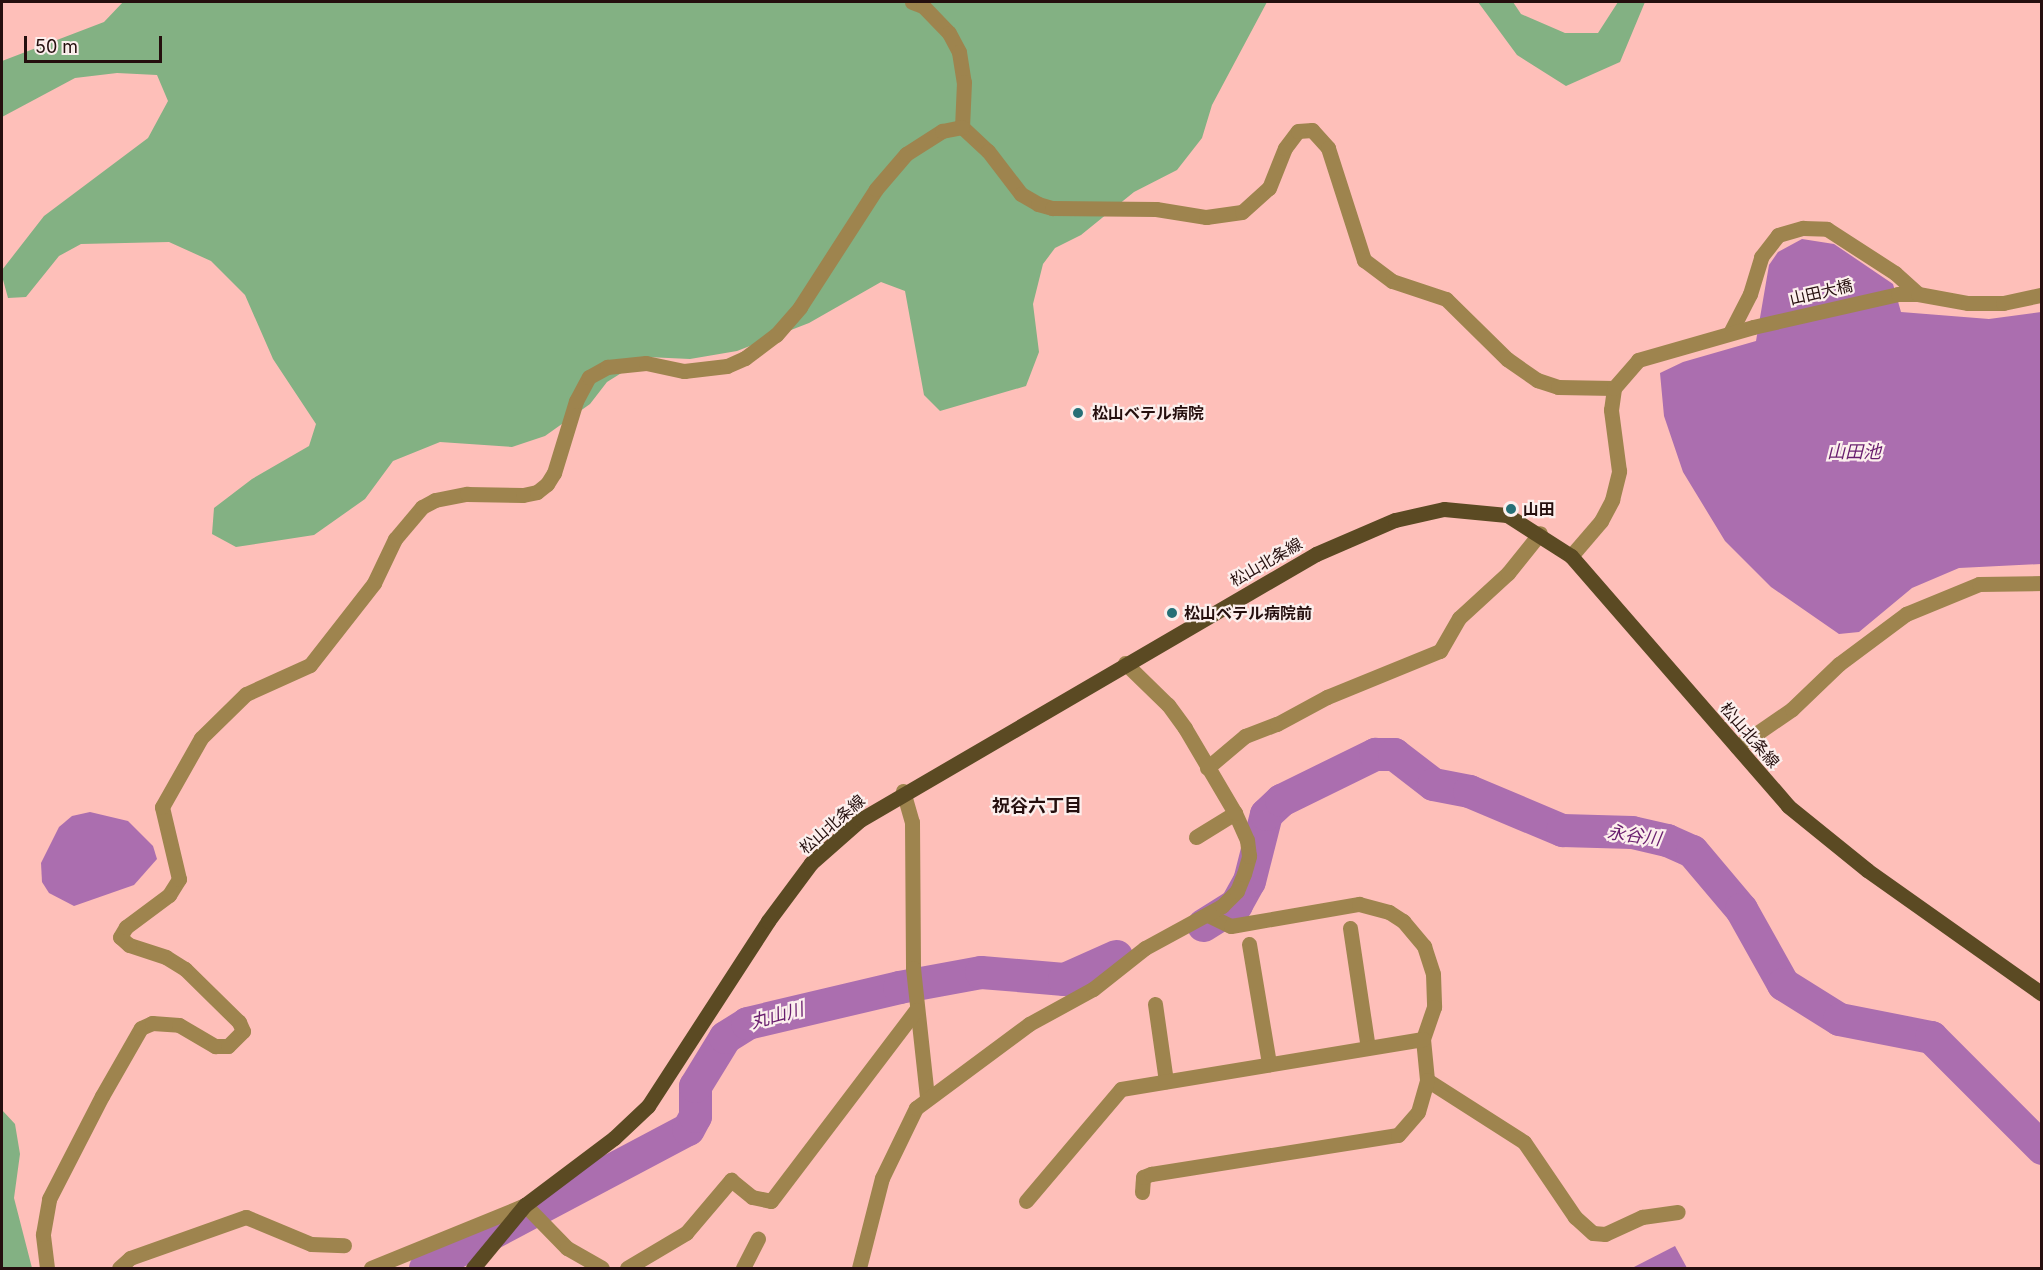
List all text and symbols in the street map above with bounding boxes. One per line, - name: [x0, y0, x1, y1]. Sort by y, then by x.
- scale bar: [27, 24, 165, 62]
- text: 50 m: [35, 36, 78, 57]
- street label: 山田大橋: [1788, 275, 1854, 309]
- place label: 松山ベテル病院: [1092, 403, 1204, 423]
- marker: 松山ベテル病院: [1069, 404, 1087, 422]
- water label: 山田池: [1827, 441, 1881, 463]
- place label: 山田: [1523, 499, 1555, 519]
- marker: 山田: [1504, 502, 1518, 516]
- street label: 松山北条線: [1227, 534, 1305, 590]
- place label: 松山ベテル病院前: [1184, 603, 1312, 623]
- marker: 松山ベテル病院前: [1165, 606, 1179, 620]
- street label: 松山北条線: [1717, 699, 1783, 771]
- street label: 松山北条線: [796, 791, 868, 857]
- district label: 祝谷六丁目: [992, 795, 1082, 817]
- water label: 永谷川: [1606, 822, 1662, 850]
- water label: 丸山川: [748, 999, 806, 1033]

